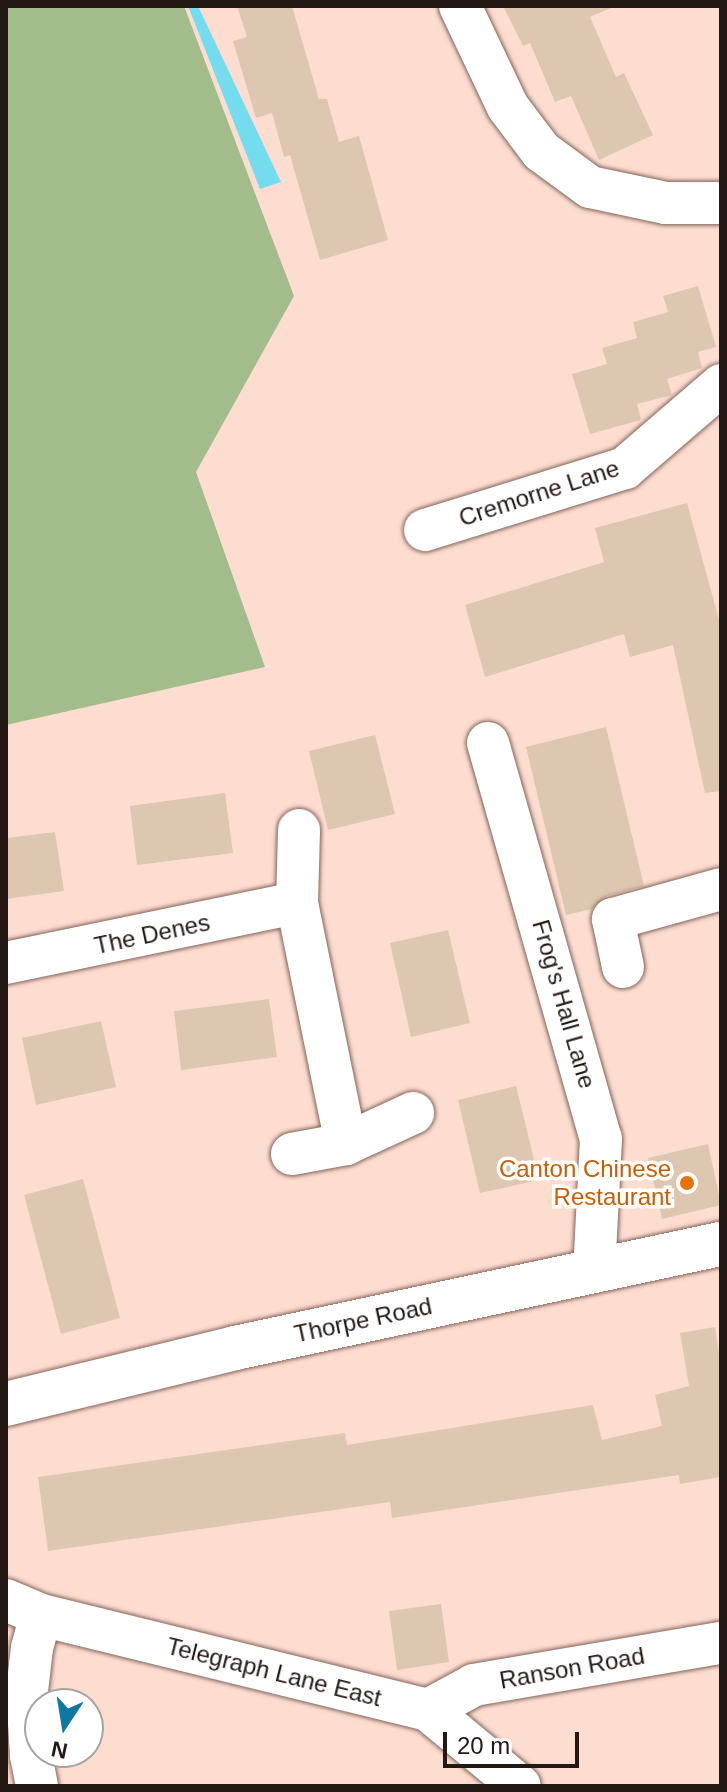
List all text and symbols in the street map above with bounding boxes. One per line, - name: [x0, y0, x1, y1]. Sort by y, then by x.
- street label: Cremorne Lane: [455, 454, 623, 532]
- street label: The Denes: [92, 908, 212, 960]
- street label: Frog's Hall Lane: [526, 916, 602, 1092]
- place label: Canton Chinese Restaurant: [499, 1155, 671, 1211]
- marker: Canton Chinese Restaurant: [678, 1174, 696, 1192]
- street label: Thorpe Road: [291, 1291, 435, 1349]
- street label: Telegraph Lane East: [164, 1631, 384, 1713]
- street label: Ranson Road: [497, 1641, 647, 1695]
- north arrow: [24, 1688, 104, 1768]
- scale bar: [447, 1716, 583, 1766]
- text: 20 m: [457, 1732, 510, 1759]
- text: N: [49, 1736, 70, 1764]

